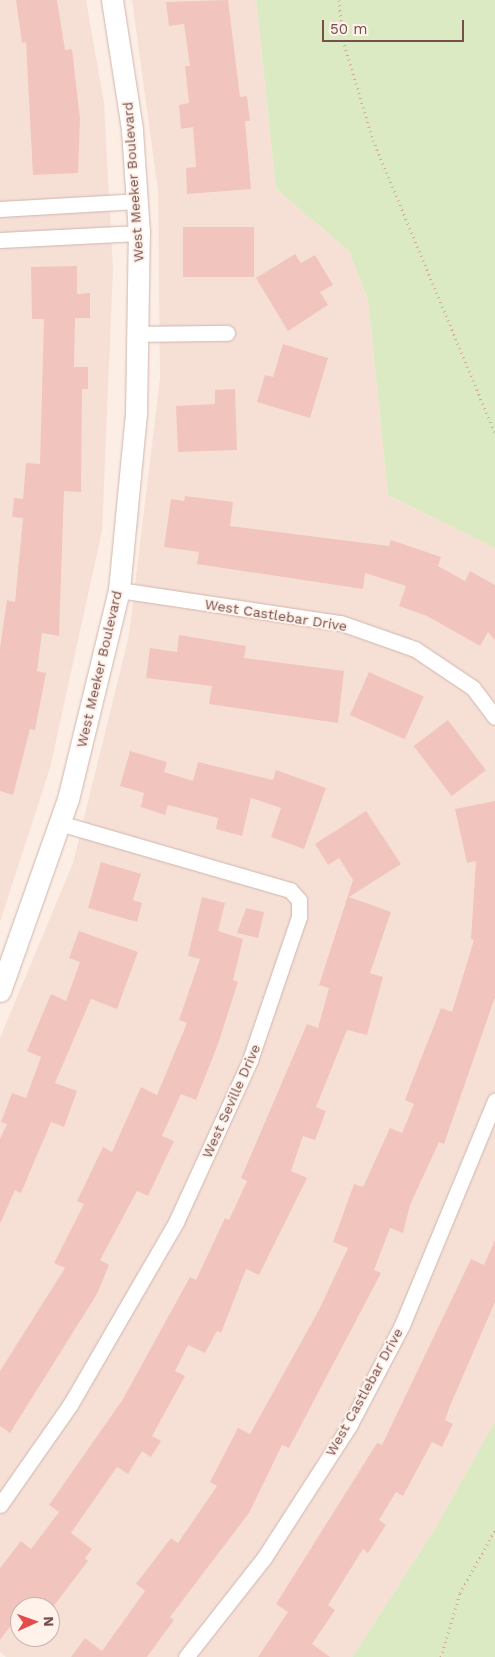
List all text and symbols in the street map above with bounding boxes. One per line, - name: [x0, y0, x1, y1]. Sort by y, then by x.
- scale bar: [325, 10, 468, 42]
- text: 50 m: [330, 20, 367, 38]
- street label: West Meeker Boulevard: [119, 101, 147, 263]
- street label: West Meeker Boulevard: [73, 589, 125, 749]
- street label: West Castlebar Drive: [203, 595, 349, 635]
- street label: West Seville Drive: [198, 1041, 264, 1161]
- street label: West Castlebar Drive: [322, 1325, 406, 1459]
- north arrow: [10, 1597, 60, 1647]
- text: N: [41, 1616, 57, 1627]

